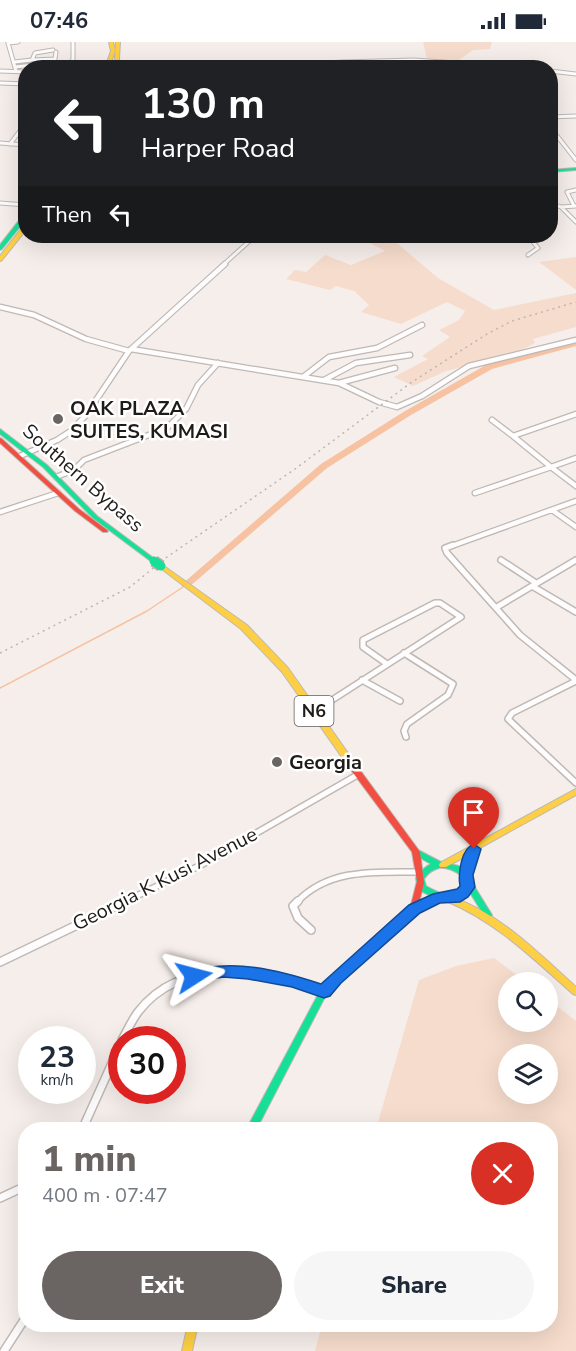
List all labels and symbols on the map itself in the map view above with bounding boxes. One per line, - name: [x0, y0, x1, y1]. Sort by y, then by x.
- place label: OAK PLAZA SUITES, KUMASI: [70, 395, 228, 445]
- marker: OAK PLAZA SUITES, KUMASI: [51, 412, 65, 426]
- street label: Southern Bypass: [17, 418, 149, 538]
- road number: N6: [294, 696, 334, 726]
- place label: Georgia: [289, 749, 362, 776]
- marker: Georgia: [270, 755, 284, 769]
- pin: [448, 787, 499, 849]
- street label: Georgia K Kusi Avenue: [68, 821, 262, 937]
- position arrow: [162, 944, 226, 1008]
- speed limit sign: 30: [108, 1026, 186, 1104]

